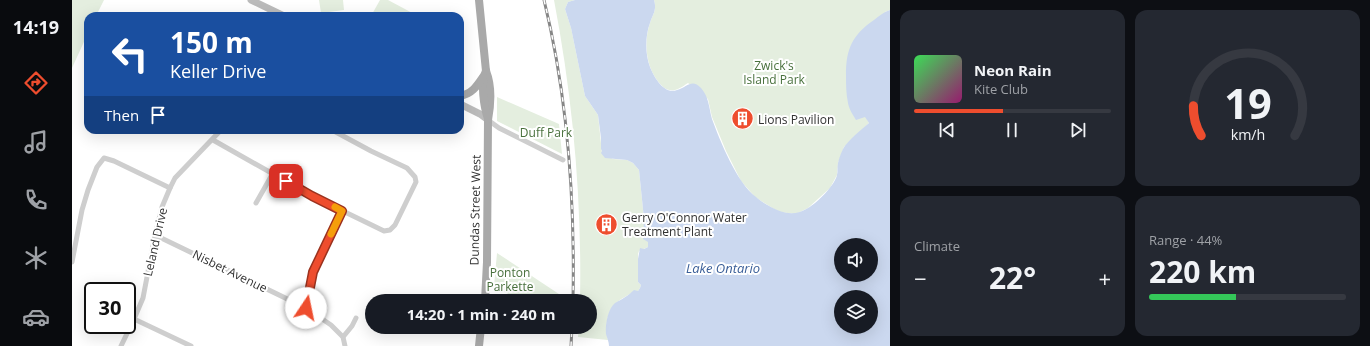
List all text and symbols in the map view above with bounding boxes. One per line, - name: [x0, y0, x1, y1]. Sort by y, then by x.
- text: 14:19: [13, 15, 59, 39]
- text: 150 m: [170, 23, 253, 61]
- icon: left: [104, 28, 156, 80]
- park label: Zwick's Island Park: [743, 57, 806, 88]
- text: Keller Drive: [170, 59, 266, 83]
- text: Neon Rain: [974, 60, 1052, 80]
- icon: directions: [22, 69, 50, 97]
- text: 19: [1224, 75, 1271, 131]
- text: Kite Club: [974, 80, 1028, 98]
- icon: arrive: [147, 104, 169, 126]
- text: Then: [104, 105, 139, 125]
- building icon: Lions Pavilion: [730, 106, 756, 132]
- place label: Lions Pavilion: [758, 111, 834, 128]
- icon: previous: [936, 119, 958, 141]
- icon: pause: [1001, 119, 1023, 141]
- icon: next: [1067, 119, 1089, 141]
- park label: Duff Park: [520, 124, 573, 141]
- text: km/h: [1230, 124, 1265, 143]
- icon: music: [22, 128, 50, 156]
- street label: Dundas Street West: [466, 155, 484, 265]
- pin: [269, 164, 303, 198]
- icon: arrive: [275, 170, 297, 192]
- icon: phone: [22, 186, 50, 214]
- street label: Leland Drive: [139, 206, 171, 278]
- place label: Gerry O'Connor Water Treatment Plant: [622, 209, 747, 240]
- building icon: Gerry O'Connor Water Treatment Plant: [593, 211, 619, 237]
- text: Range · 44%: [1149, 231, 1222, 249]
- text: Climate: [914, 237, 960, 255]
- map controls: [834, 238, 878, 334]
- button: sound: [834, 238, 878, 282]
- icon: climate: [22, 244, 50, 272]
- street label: Nisbet Avenue: [190, 246, 270, 297]
- text: 220 km: [1149, 251, 1256, 292]
- text: 22°: [989, 257, 1036, 298]
- water label: Lake Ontario: [686, 259, 760, 277]
- text: −: [914, 263, 927, 293]
- text: +: [1098, 263, 1111, 293]
- park label: Ponton Parkette: [486, 264, 534, 295]
- speed limit sign: 30: [84, 282, 136, 334]
- position arrow: [285, 287, 327, 329]
- button: layers: [834, 290, 878, 334]
- icon: car: [22, 303, 50, 331]
- text: 14:20 · 1 min · 240 m: [407, 304, 555, 324]

